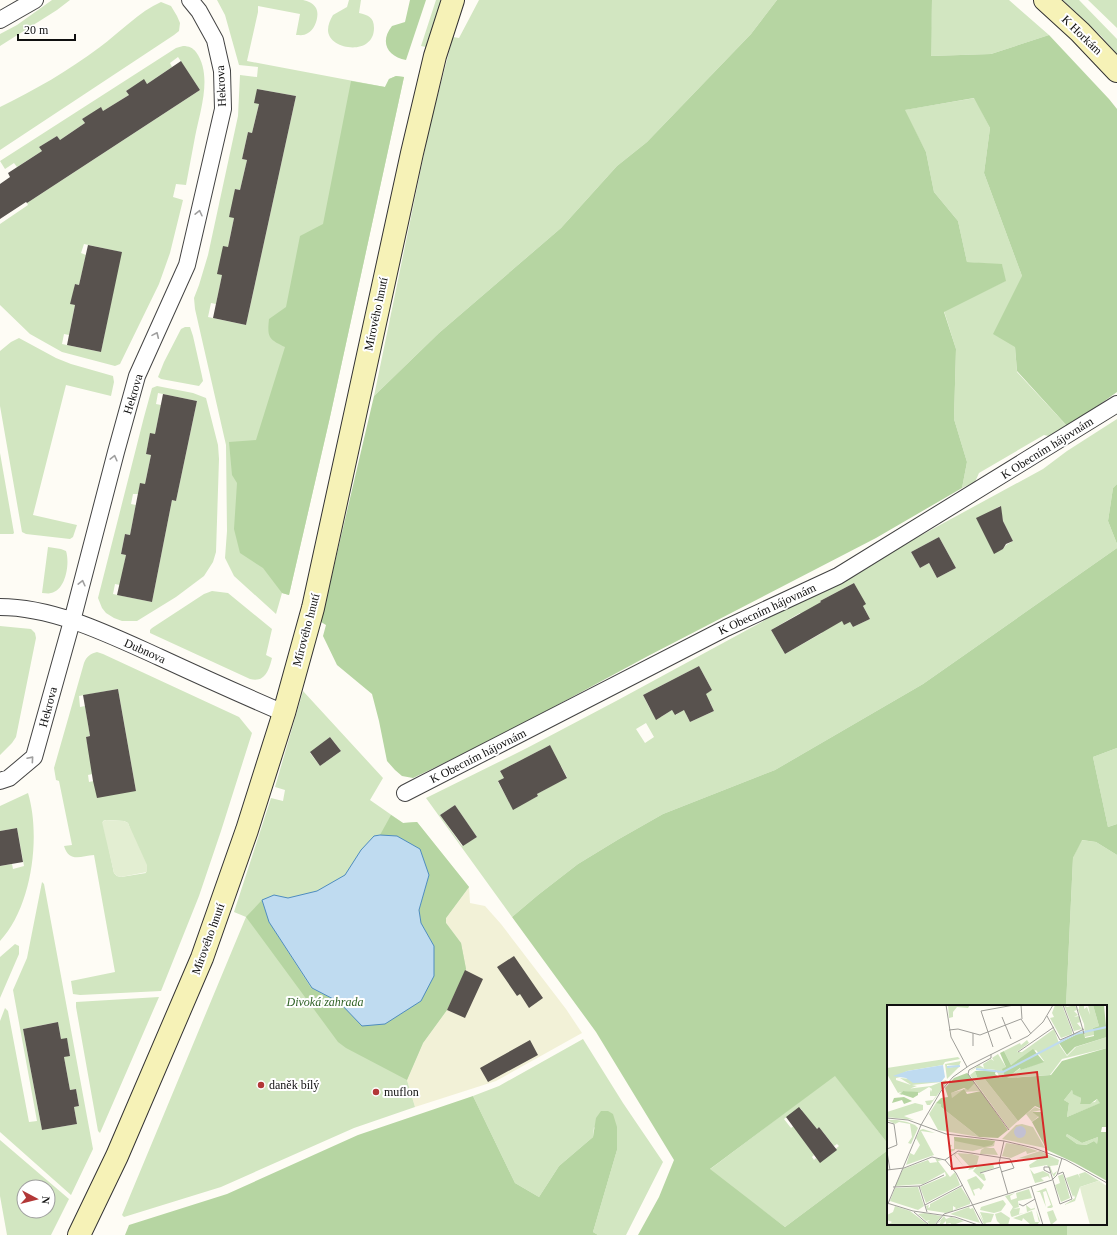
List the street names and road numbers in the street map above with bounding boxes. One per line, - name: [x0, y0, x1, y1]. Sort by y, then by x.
- street label: K Horkám: [1059, 12, 1106, 58]
- street label: Hekrova: [213, 64, 229, 107]
- street label: Mírového hnutí: [361, 275, 391, 352]
- street label: Hekrova: [120, 372, 146, 416]
- street label: K Obecním hájovnám: [998, 414, 1096, 482]
- street label: K Obecním hájovnám: [716, 580, 819, 638]
- street label: Mírového hnutí: [290, 591, 323, 668]
- street label: Dubnova: [122, 636, 169, 667]
- street label: Hekrova: [36, 685, 60, 729]
- street label: K Obecním hájovnám: [428, 725, 529, 786]
- street label: Mírového hnutí: [189, 901, 228, 977]

